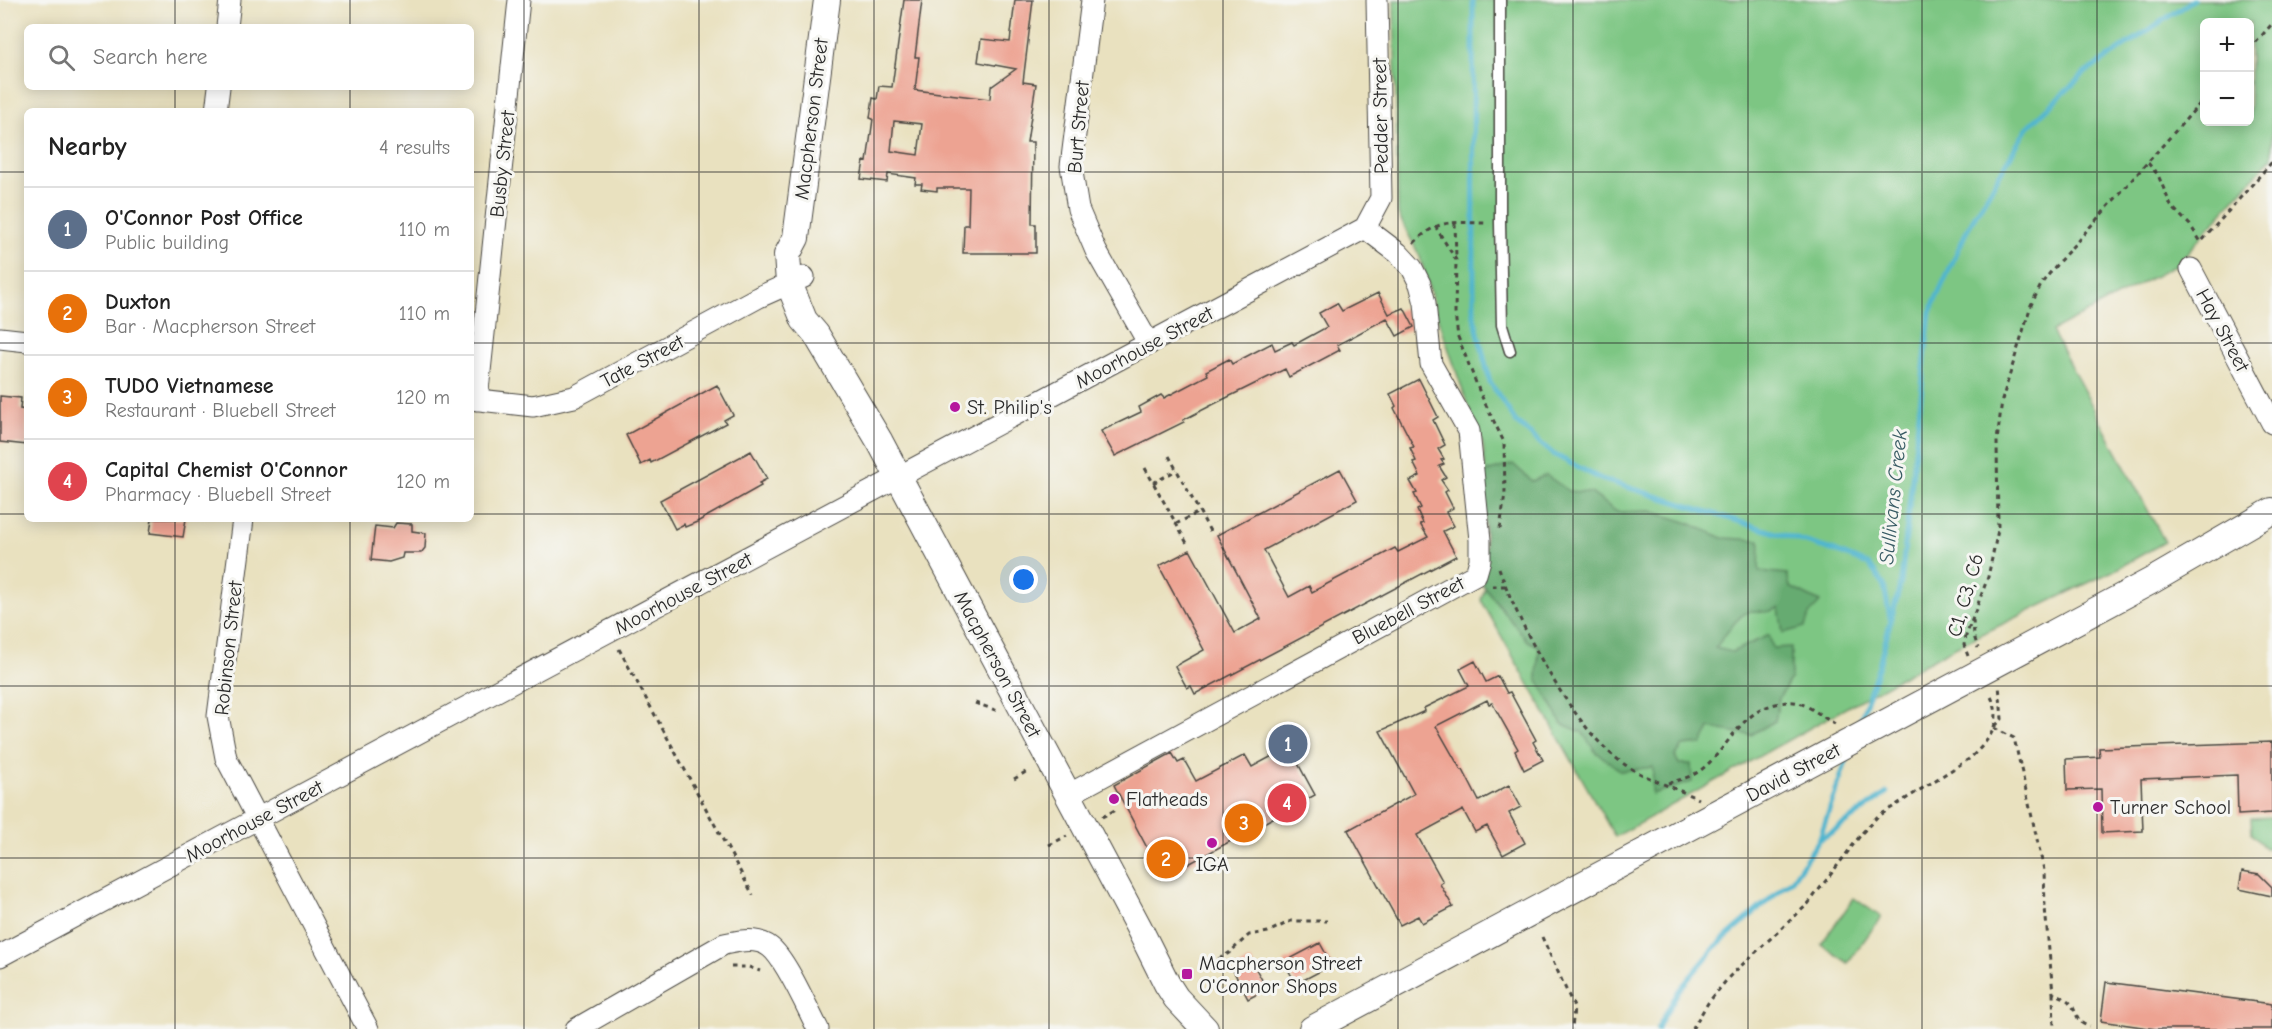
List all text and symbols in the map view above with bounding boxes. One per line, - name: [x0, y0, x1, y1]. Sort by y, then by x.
- map controls: [2200, 18, 2254, 126]
- button: +: [2200, 18, 2254, 72]
- search box: [24, 24, 474, 90]
- street label: Macpherson Street: [790, 36, 833, 201]
- icon: search: [45, 41, 78, 74]
- text: Search here: [93, 44, 208, 70]
- street label: Pedder Street: [1368, 56, 1393, 174]
- button: −: [2200, 72, 2254, 126]
- street label: Burt Street: [1063, 78, 1094, 174]
- street label: Busby Street: [485, 108, 520, 219]
- text: Nearby: [48, 132, 127, 162]
- text: 4 results: [379, 136, 450, 159]
- text: O'Connor Post Office: [105, 205, 303, 231]
- text: 1: [64, 218, 71, 241]
- text: 110 m: [399, 218, 450, 241]
- text: Public building: [105, 231, 229, 254]
- street label: Hay Street: [2191, 285, 2255, 377]
- text: Duxton: [105, 289, 171, 315]
- street label: Moorhouse Street: [1072, 301, 1218, 393]
- text: 2: [63, 302, 72, 325]
- text: 110 m: [399, 302, 450, 325]
- text: Bar · Macpherson Street: [105, 315, 315, 338]
- street label: Tate Street: [597, 329, 689, 393]
- text: TUDO Vietnamese: [105, 373, 274, 399]
- text: 3: [63, 386, 72, 409]
- text: 120 m: [396, 386, 450, 409]
- place label: St. Philip's: [967, 396, 1052, 419]
- text: Restaurant · Bluebell Street: [105, 399, 336, 422]
- marker: St. Philip's: [948, 400, 962, 414]
- water label: Sullivans Creek: [1874, 428, 1912, 566]
- text: Capital Chemist O'Connor: [105, 457, 347, 483]
- text: 4: [63, 470, 72, 493]
- text: 120 m: [396, 470, 450, 493]
- text: Pharmacy · Bluebell Street: [105, 483, 331, 506]
- street label: Moorhouse Street: [611, 547, 757, 639]
- street label: C1, C3, C6: [1943, 551, 1988, 639]
- your location: [1009, 565, 1038, 594]
- street label: Bluebell Street: [1348, 571, 1469, 650]
- street label: Robinson Street: [210, 578, 247, 717]
- street label: Macpherson Street: [949, 587, 1046, 743]
- pin: 1: [1268, 722, 1308, 766]
- street label: David Street: [1742, 737, 1845, 807]
- street label: Moorhouse Street: [182, 775, 328, 867]
- pin: 4: [1268, 780, 1306, 826]
- place label: Flatheads: [1126, 788, 1208, 811]
- marker: Flatheads: [1107, 792, 1121, 806]
- place label: Turner School: [2110, 796, 2231, 819]
- pin: 3: [1224, 800, 1264, 846]
- marker: Turner School: [2091, 800, 2105, 814]
- pin: 2: [1146, 836, 1186, 882]
- marker: IGA: [1205, 836, 1219, 850]
- place label: IGA: [1195, 853, 1229, 876]
- place label: Macpherson Street O'Connor Shops: [1199, 952, 1363, 998]
- marker: Macpherson Street O'Connor Shops: [1180, 967, 1194, 981]

